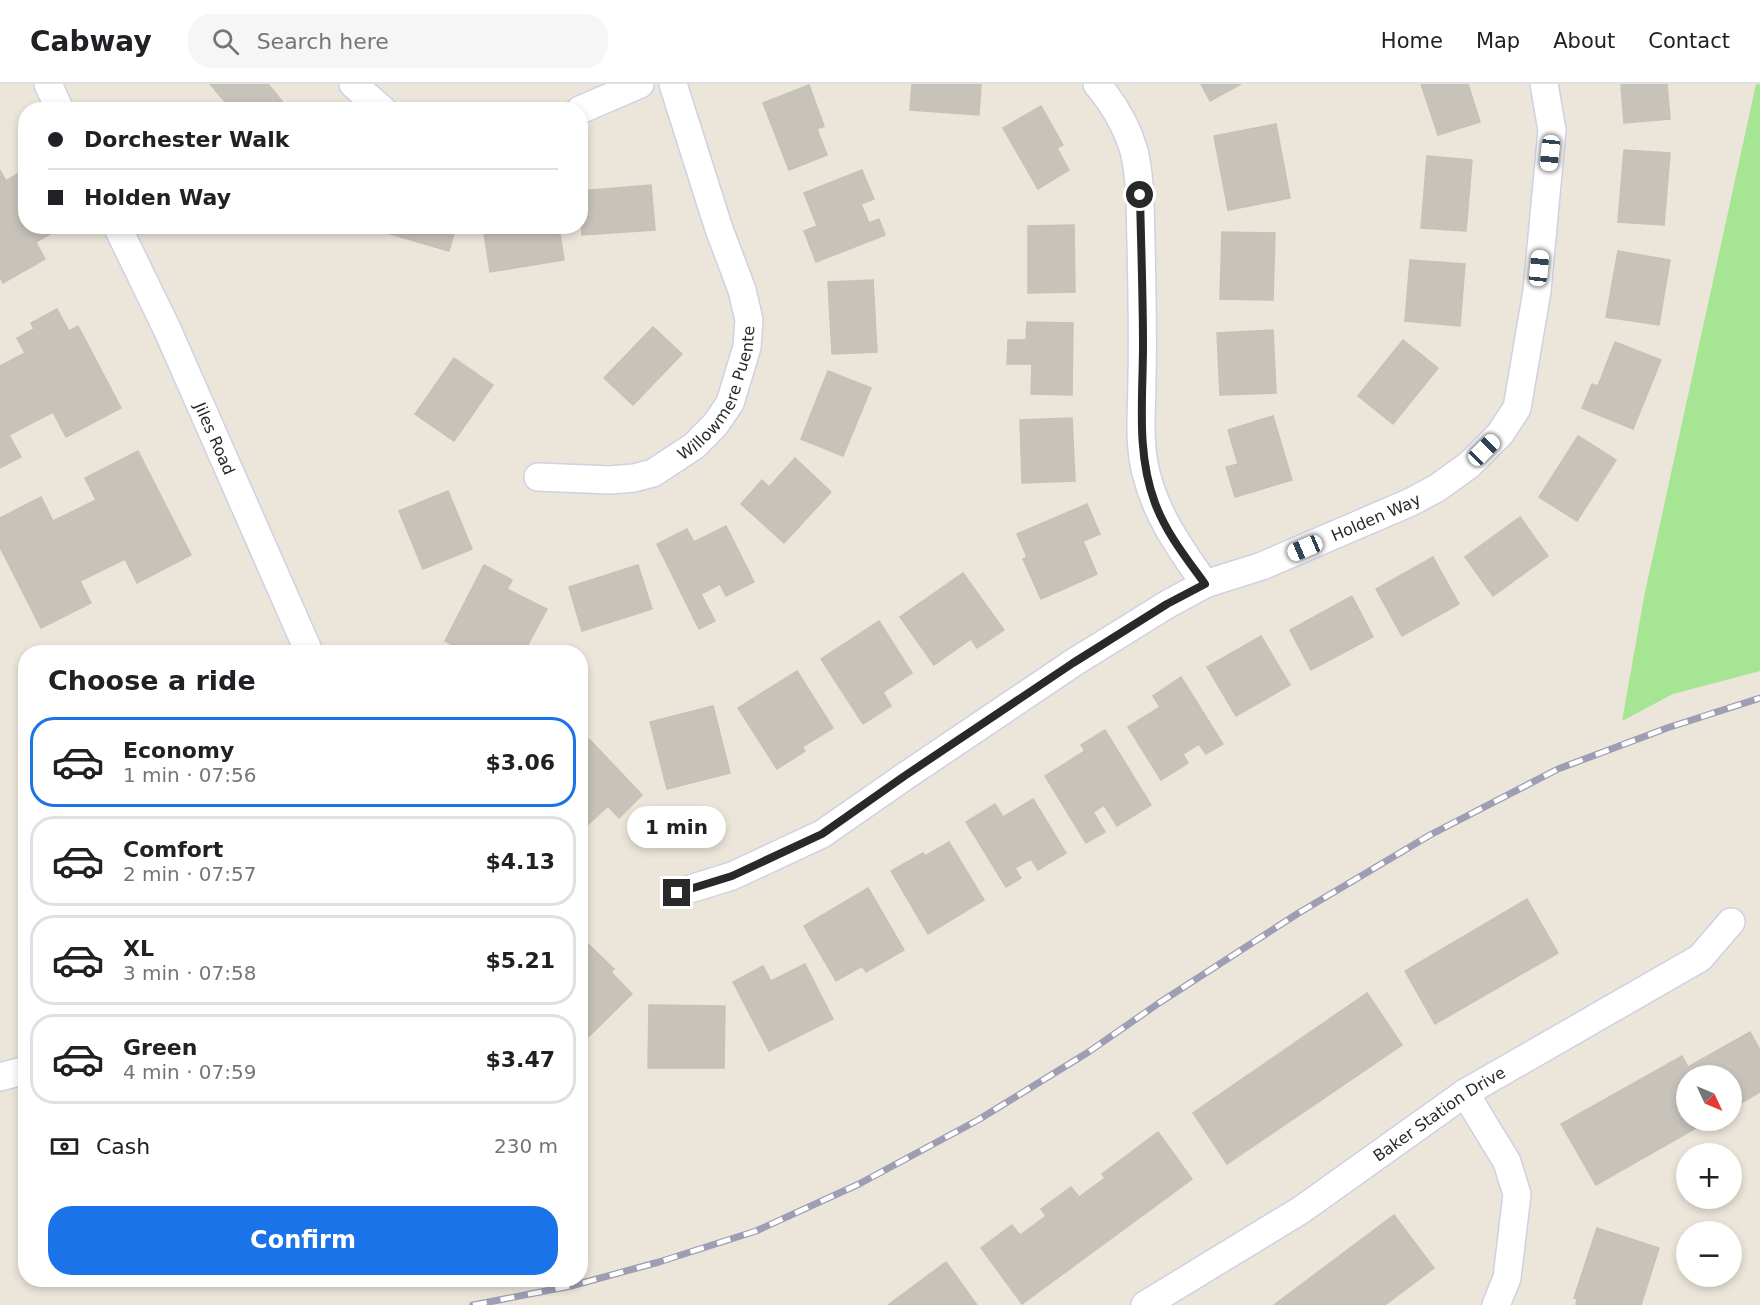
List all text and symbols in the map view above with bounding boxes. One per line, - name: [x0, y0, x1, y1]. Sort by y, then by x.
- search box: [188, 14, 608, 68]
- text: Cabway: [30, 25, 152, 58]
- icon: search: [209, 25, 242, 58]
- text: Search here: [257, 29, 389, 54]
- text: Home: [1381, 29, 1443, 53]
- text: Map: [1476, 29, 1520, 53]
- text: About: [1553, 29, 1615, 53]
- text: Contact: [1648, 29, 1730, 53]
- text: Dorchester Walk: [84, 127, 289, 152]
- car: [1539, 134, 1561, 172]
- route start: [1126, 181, 1153, 208]
- text: Holden Way: [84, 185, 231, 210]
- car: [1528, 249, 1550, 287]
- street label: Willowmere Puente: [674, 325, 759, 464]
- street label: Jiles Road: [190, 399, 239, 478]
- car: [1465, 431, 1503, 469]
- street label: Holden Way: [1328, 490, 1424, 545]
- car: [1285, 533, 1325, 563]
- text: Choose a ride: [48, 665, 256, 696]
- icon: car: [51, 735, 105, 789]
- text: Economy: [123, 738, 234, 763]
- text: $3.06: [485, 750, 555, 775]
- text: 1 min · 07:56: [123, 763, 257, 787]
- callout: 1 min: [628, 806, 726, 848]
- text: 1 min: [645, 815, 708, 839]
- icon: car: [51, 834, 105, 888]
- text: Comfort: [123, 837, 223, 862]
- text: $4.13: [485, 849, 555, 874]
- text: 2 min · 07:57: [123, 862, 257, 886]
- route end: [663, 879, 690, 906]
- icon: car: [51, 933, 105, 987]
- text: XL: [123, 936, 154, 961]
- text: $5.21: [485, 948, 555, 973]
- text: 3 min · 07:58: [123, 961, 257, 985]
- icon: car: [51, 1032, 105, 1086]
- text: Green: [123, 1035, 197, 1060]
- text: $3.47: [485, 1047, 555, 1072]
- text: 4 min · 07:59: [123, 1060, 257, 1084]
- street label: Baker Station Drive: [1369, 1063, 1509, 1166]
- north arrow: [1676, 1065, 1742, 1131]
- map controls: [1676, 1065, 1742, 1287]
- icon: cash: [48, 1130, 81, 1163]
- text: Cash: [96, 1134, 150, 1159]
- text: 230 m: [494, 1134, 558, 1158]
- button: +: [1676, 1143, 1742, 1209]
- button: Confirm: [48, 1206, 558, 1275]
- button: −: [1676, 1221, 1742, 1287]

